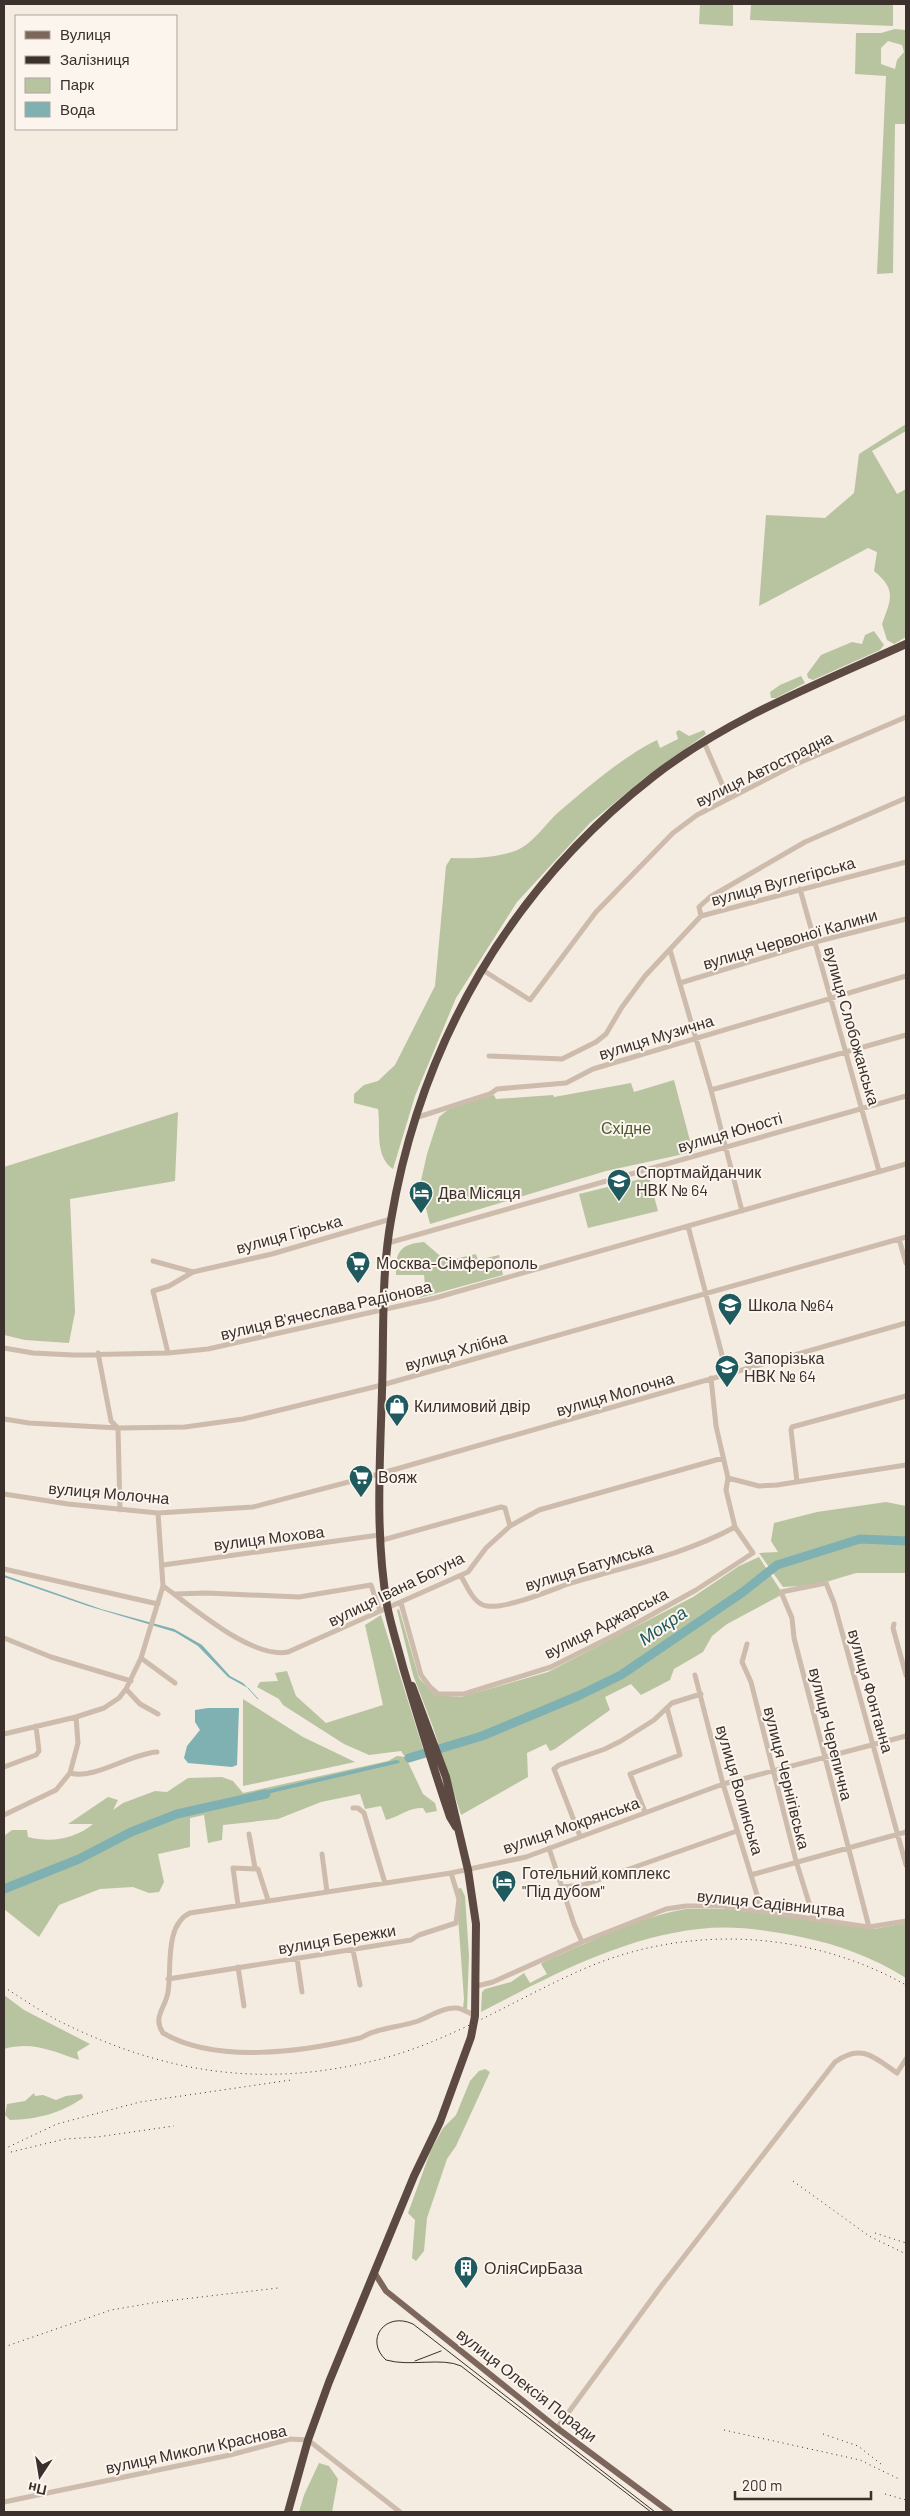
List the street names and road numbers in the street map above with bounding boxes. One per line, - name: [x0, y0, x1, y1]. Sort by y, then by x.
- street label: вулиця Автострадна: [692, 727, 836, 810]
- street label: вулиця Вуглегірська: [709, 852, 857, 909]
- street label: вулиця Червоної Калини: [701, 905, 879, 973]
- street label: вулиця Слобожанська: [821, 944, 884, 1107]
- street label: вулиця Музична: [596, 1010, 716, 1063]
- street label: вулиця Юності: [675, 1108, 784, 1156]
- street label: вулиця Гірська: [234, 1210, 344, 1257]
- street label: вулиця В'ячеслава Радіонова: [218, 1276, 433, 1343]
- street label: вулиця Хлібна: [403, 1327, 509, 1374]
- street label: вулиця Молочна: [554, 1368, 676, 1419]
- street label: вулиця Молочна: [48, 1478, 170, 1507]
- street label: вулиця Мохова: [213, 1521, 325, 1554]
- street label: вулиця Батумська: [522, 1537, 655, 1594]
- street label: вулиця Івана Богуна: [325, 1547, 467, 1630]
- street label: вулиця Аджарська: [541, 1583, 671, 1662]
- street label: вулиця Фонтанна: [845, 1627, 898, 1755]
- street label: вулиця Черепична: [806, 1666, 857, 1802]
- street label: вулиця Чернігівська: [761, 1705, 814, 1851]
- street label: вулиця Волинська: [713, 1723, 768, 1857]
- street label: вулиця Мокрянська: [500, 1792, 642, 1857]
- street label: вулиця Садівництва: [696, 1885, 846, 1920]
- street label: вулиця Бережки: [277, 1920, 397, 1957]
- street label: вулиця Олексія Поради: [453, 2324, 601, 2445]
- street label: вулиця Миколи Краснова: [104, 2420, 288, 2477]

